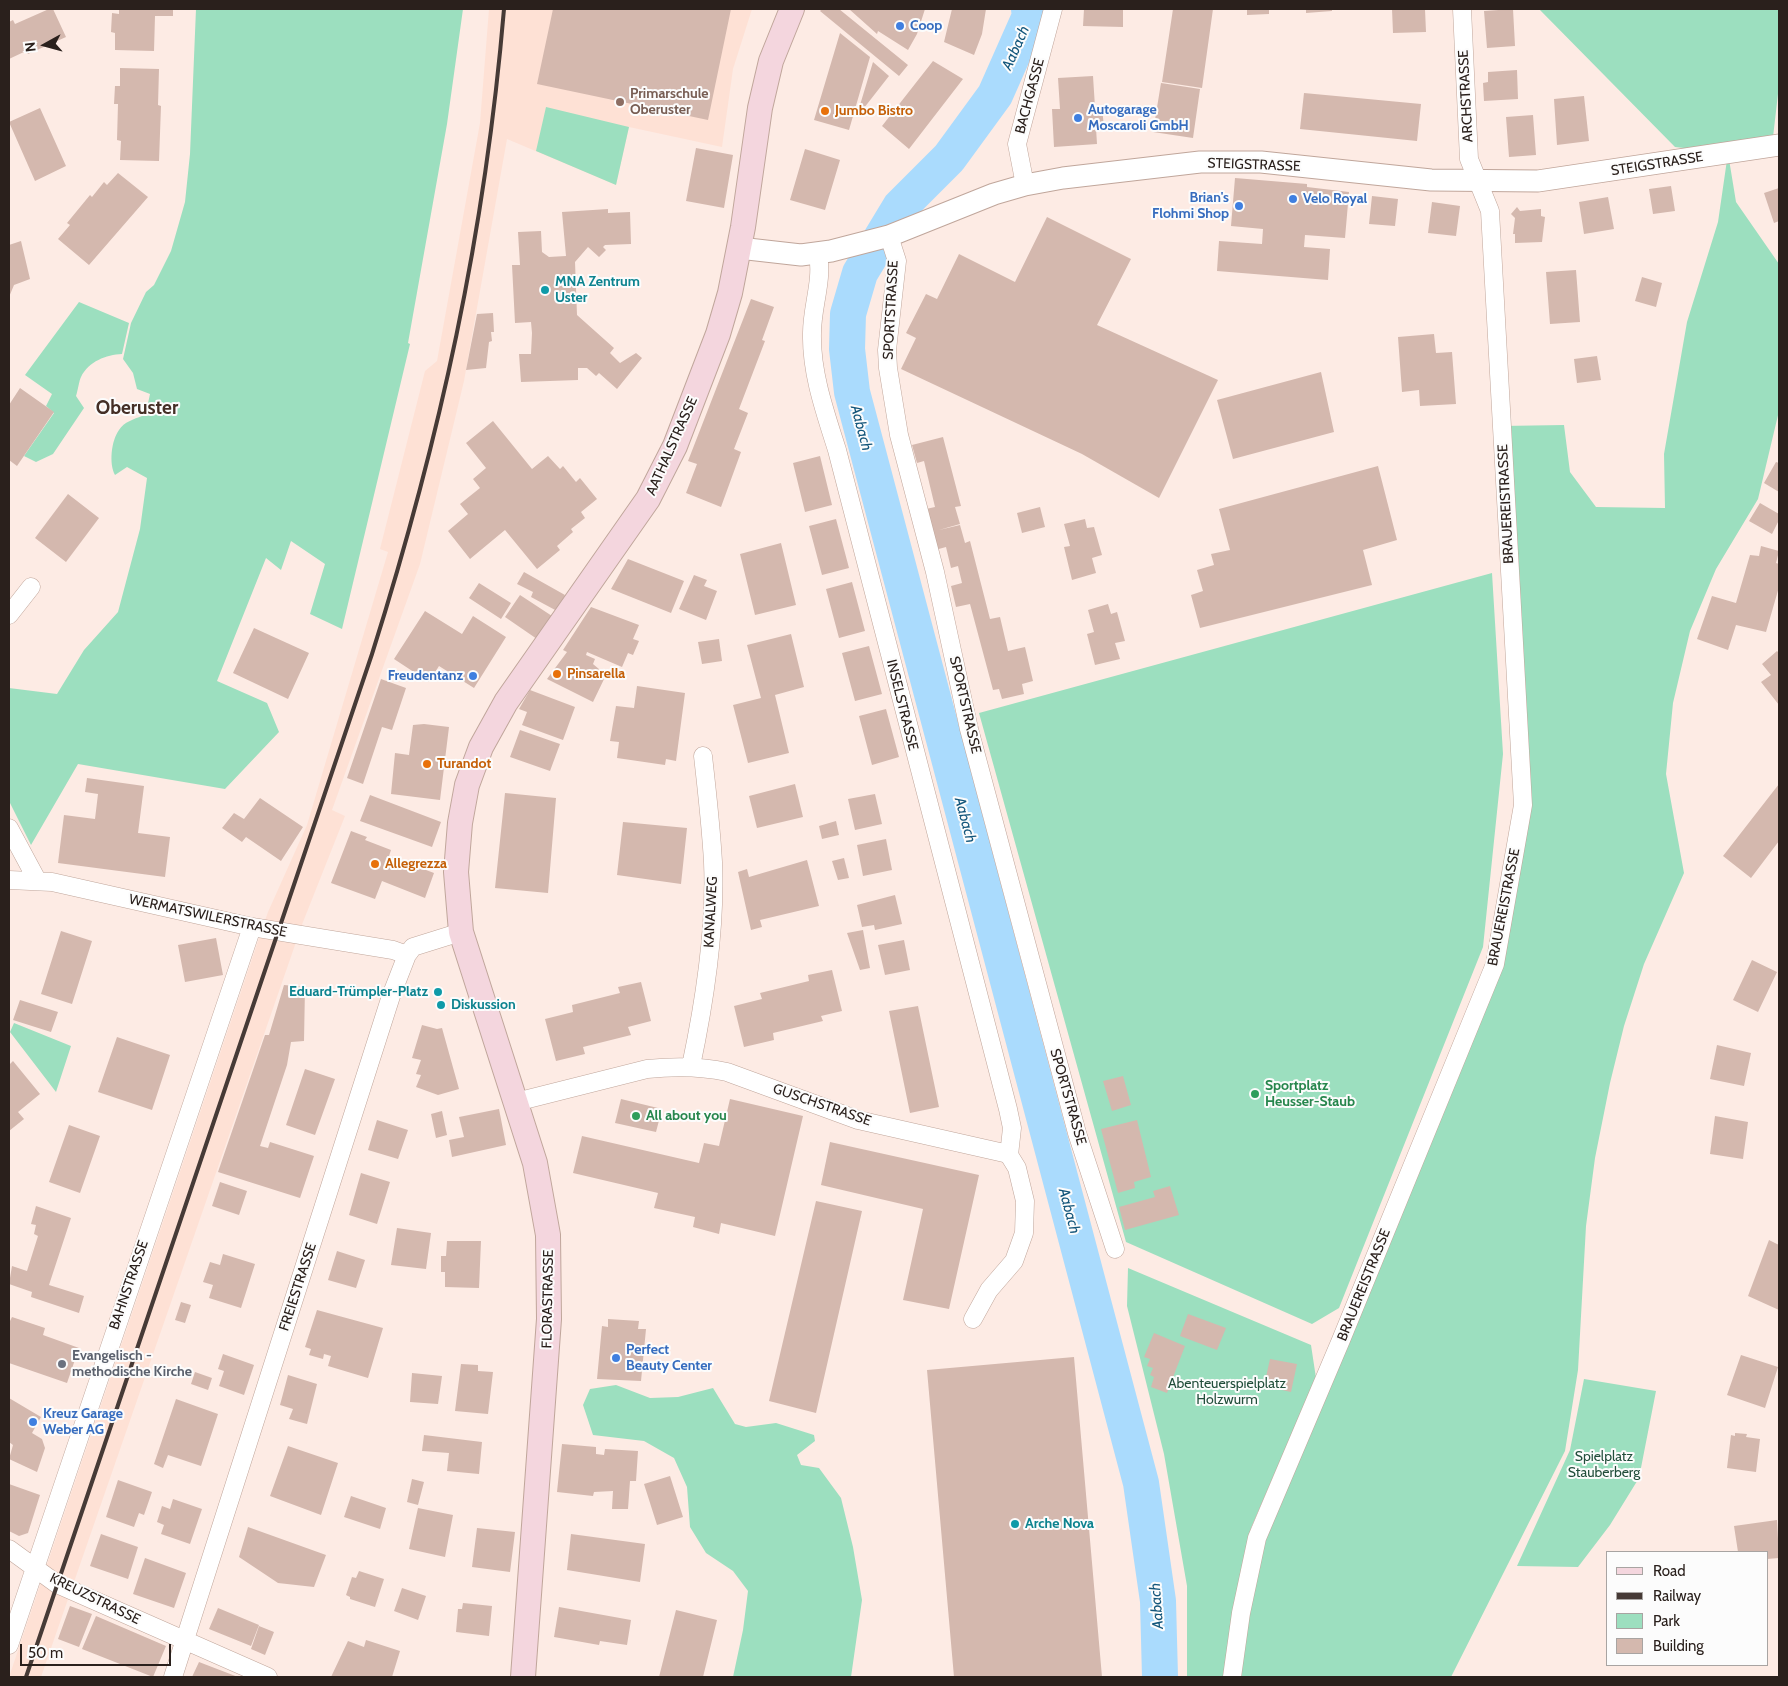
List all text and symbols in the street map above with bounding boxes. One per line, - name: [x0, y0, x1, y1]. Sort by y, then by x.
- place label: Coop: [910, 18, 942, 34]
- north arrow: [20, 20, 70, 70]
- marker: Coop: [894, 20, 906, 32]
- water label: Aabach: [998, 23, 1034, 73]
- text: N: [21, 41, 40, 53]
- street label: ARCHSTRASSE: [1455, 49, 1477, 143]
- street label: BACHGASSE: [1012, 56, 1048, 136]
- place label: Primarschule Oberuster: [630, 86, 708, 118]
- marker: Primarschule Oberuster: [614, 96, 626, 108]
- place label: Autogarage Moscaroli GmbH: [1088, 102, 1189, 134]
- place label: Jumbo Bistro: [835, 103, 913, 119]
- marker: Jumbo Bistro: [819, 105, 831, 117]
- marker: Autogarage Moscaroli GmbH: [1072, 112, 1084, 124]
- street label: STEIGSTRASSE: [1610, 148, 1704, 180]
- street label: STEIGSTRASSE: [1207, 155, 1301, 175]
- place label: Brian's Flohmi Shop: [1152, 190, 1229, 222]
- place label: Velo Royal: [1303, 191, 1367, 207]
- marker: Velo Royal: [1287, 193, 1299, 205]
- marker: Brian's Flohmi Shop: [1233, 200, 1245, 212]
- street label: SPORTSTRASSE: [880, 260, 902, 360]
- place label: MNA Zentrum Uster: [555, 274, 640, 306]
- marker: MNA Zentrum Uster: [539, 284, 551, 296]
- street label: AATHALSTRASSE: [643, 394, 701, 498]
- district label: Oberuster: [96, 397, 178, 419]
- water label: Aabach: [846, 403, 876, 453]
- street label: BRAUEREISTRASSE: [1494, 444, 1518, 564]
- street label: SPORTSTRASSE: [946, 655, 984, 755]
- street label: INSELSTRASSE: [883, 658, 921, 752]
- place label: Pinsarella: [567, 666, 625, 682]
- place label: Freudentanz: [388, 668, 463, 684]
- marker: Pinsarella: [551, 668, 563, 680]
- marker: Freudentanz: [467, 670, 479, 682]
- place label: Turandot: [437, 756, 491, 772]
- marker: Turandot: [421, 758, 433, 770]
- water label: Aabach: [950, 795, 980, 845]
- street label: BRAUEREISTRASSE: [1484, 847, 1524, 967]
- place label: Allegrezza: [385, 856, 447, 872]
- marker: Allegrezza: [369, 858, 381, 870]
- street label: KANALWEG: [701, 876, 721, 948]
- street label: WERMATSWILERSTRASSE: [127, 891, 289, 941]
- place label: Eduard-Trümpler-Platz: [289, 984, 428, 1000]
- marker: Eduard-Trümpler-Platz: [432, 986, 444, 998]
- place label: Diskussion: [451, 997, 516, 1013]
- marker: Diskussion: [435, 999, 447, 1011]
- street label: SPORTSTRASSE: [1046, 1047, 1090, 1147]
- place label: Sportplatz Heusser-Staub: [1265, 1078, 1355, 1110]
- street label: GUSCHSTRASSE: [771, 1080, 873, 1130]
- marker: Sportplatz Heusser-Staub: [1249, 1088, 1261, 1100]
- place label: All about you: [646, 1108, 727, 1124]
- marker: All about you: [630, 1110, 642, 1122]
- water label: Aabach: [1054, 1186, 1084, 1236]
- street label: BRAUEREISTRASSE: [1334, 1226, 1394, 1344]
- street label: BAHNSTRASSE: [106, 1238, 152, 1332]
- street label: FREIESTRASSE: [276, 1241, 320, 1333]
- street label: FLORASTRASSE: [539, 1250, 557, 1348]
- place label: Perfect Beauty Center: [626, 1342, 712, 1374]
- place label: Evangelisch - methodische Kirche: [72, 1348, 192, 1380]
- marker: Perfect Beauty Center: [610, 1352, 622, 1364]
- marker: Evangelisch - methodische Kirche: [56, 1358, 68, 1370]
- park label: Abenteuerspielplatz Holzwurm: [1168, 1376, 1286, 1408]
- place label: Kreuz Garage Weber AG: [43, 1406, 123, 1438]
- marker: Kreuz Garage Weber AG: [27, 1416, 39, 1428]
- park label: Spielplatz Stauberberg: [1568, 1449, 1640, 1481]
- place label: Arche Nova: [1025, 1516, 1094, 1532]
- marker: Arche Nova: [1009, 1518, 1021, 1530]
- legend: [1606, 1551, 1768, 1666]
- text: Road: [1653, 1562, 1686, 1580]
- street label: KREUZSTRASSE: [47, 1570, 143, 1628]
- water label: Aabach: [1146, 1582, 1168, 1630]
- text: Railway: [1653, 1587, 1701, 1605]
- text: Park: [1653, 1612, 1680, 1630]
- scale bar: [22, 1634, 174, 1666]
- text: Building: [1653, 1637, 1704, 1655]
- text: 50 m: [28, 1644, 63, 1662]

